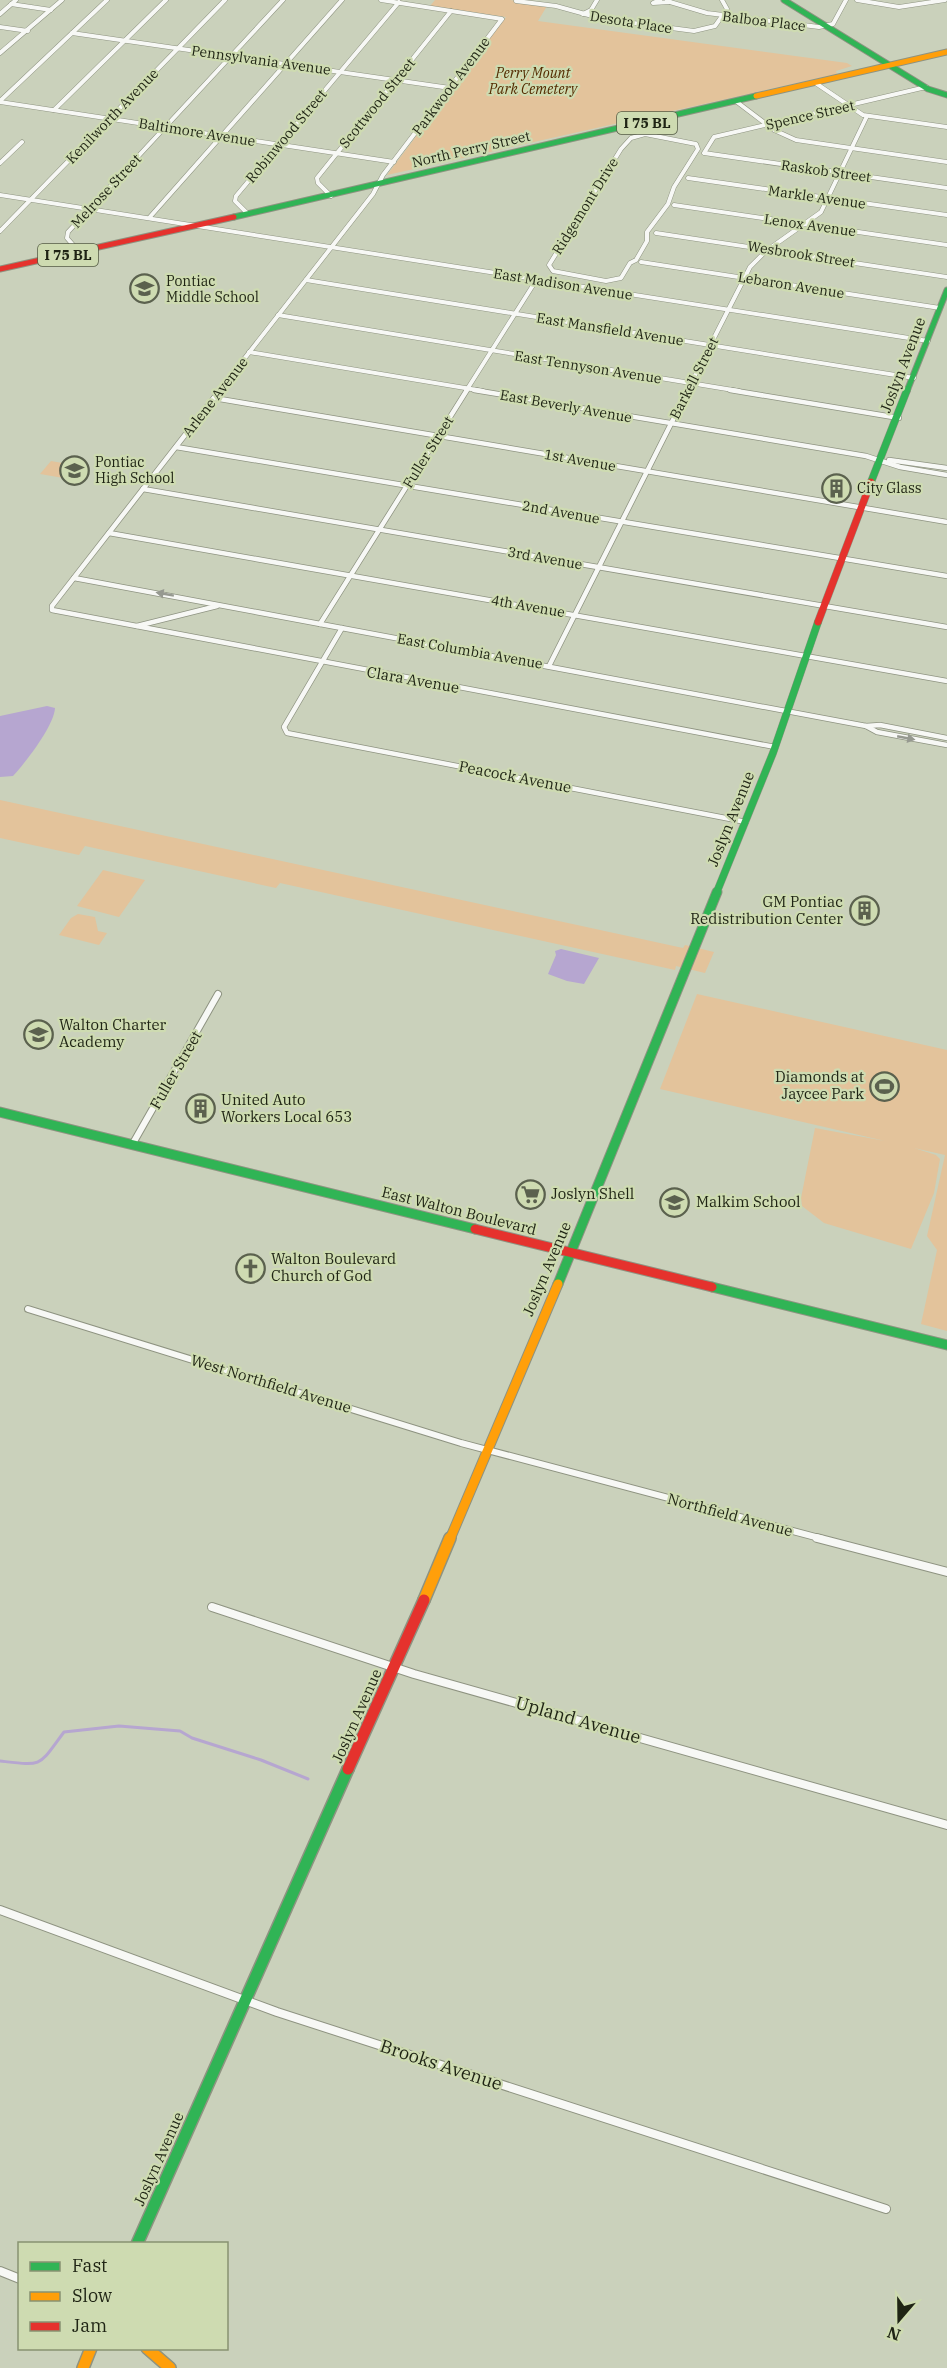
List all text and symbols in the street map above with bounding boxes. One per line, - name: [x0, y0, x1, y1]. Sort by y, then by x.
- street label: Desota Place: [589, 7, 673, 37]
- street label: Balboa Place: [721, 7, 807, 35]
- street label: Parkwood Avenue: [408, 33, 494, 139]
- street label: Pennsylvania Avenue: [190, 41, 332, 79]
- street label: Scottwood Street: [335, 54, 419, 152]
- park label: Perry Mount Park Cemetery: [488, 64, 579, 98]
- street label: Kenilworth Avenue: [62, 65, 162, 167]
- street label: Robinwood Street: [242, 86, 330, 186]
- street label: Spence Street: [764, 96, 856, 134]
- road number: I 75 BL: [617, 112, 677, 134]
- street label: Baltimore Avenue: [137, 114, 257, 150]
- street label: North Perry Street: [410, 127, 532, 171]
- street label: Melrose Street: [67, 150, 145, 232]
- street label: Ridgemont Drive: [548, 154, 622, 258]
- street label: Raskob Street: [780, 156, 872, 186]
- street label: Markle Avenue: [767, 181, 867, 213]
- street label: Lenox Avenue: [763, 210, 857, 240]
- street label: Wesbrook Street: [746, 237, 856, 271]
- road number: I 75 BL: [38, 244, 98, 266]
- street label: East Madison Avenue: [492, 264, 634, 304]
- street label: Lebaron Avenue: [737, 268, 845, 302]
- place label: Pontiac Middle School: [166, 272, 259, 306]
- school or university icon: Pontiac Middle School: [129, 273, 161, 305]
- street label: East Mansfield Avenue: [535, 308, 685, 350]
- street label: Joslyn Avenue: [876, 314, 929, 415]
- street label: Barkell Street: [666, 334, 722, 422]
- street label: East Tennyson Avenue: [513, 346, 663, 388]
- street label: Arlene Avenue: [178, 353, 252, 441]
- street label: East Beverly Avenue: [499, 386, 633, 426]
- street label: Fuller Street: [399, 413, 457, 491]
- street label: 1st Avenue: [543, 445, 617, 475]
- place label: Pontiac High School: [95, 453, 174, 487]
- school or university icon: Pontiac High School: [58, 454, 90, 486]
- building icon: City Glass: [820, 472, 852, 504]
- place label: City Glass: [857, 479, 922, 497]
- street label: 2nd Avenue: [521, 496, 601, 528]
- street label: 3rd Avenue: [506, 543, 584, 573]
- one-way arrow: [155, 589, 174, 598]
- street label: 4th Avenue: [490, 591, 566, 621]
- street label: East Columbia Avenue: [396, 629, 544, 673]
- street label: Clara Avenue: [365, 662, 461, 697]
- one-way arrow: [896, 734, 915, 743]
- street label: Peacock Avenue: [457, 756, 573, 797]
- street label: Joslyn Avenue: [703, 769, 758, 869]
- place label: GM Pontiac Redistribution Center: [690, 892, 843, 928]
- building icon: GM Pontiac Redistribution Center: [848, 895, 880, 927]
- place label: Walton Charter Academy: [59, 1015, 167, 1051]
- school or university icon: Walton Charter Academy: [22, 1018, 54, 1050]
- street label: Fuller Street: [145, 1027, 206, 1112]
- place label: Diamonds at Jaycee Park: [775, 1067, 864, 1103]
- sports icon: Diamonds at Jaycee Park: [869, 1070, 901, 1102]
- place label: United Auto Workers Local 653: [221, 1090, 352, 1126]
- building icon: United Auto Workers Local 653: [184, 1093, 216, 1125]
- supermarket icon: Joslyn Shell: [514, 1178, 546, 1210]
- street label: East Walton Boulevard: [380, 1182, 539, 1239]
- place label: Joslyn Shell: [551, 1184, 634, 1203]
- school or university icon: Malkim School: [659, 1186, 691, 1218]
- place label: Malkim School: [696, 1192, 801, 1211]
- street label: Joslyn Avenue: [518, 1219, 575, 1319]
- place label: Walton Boulevard Church of God: [271, 1249, 396, 1285]
- church icon: Walton Boulevard Church of God: [234, 1252, 266, 1284]
- street label: West Northfield Avenue: [189, 1350, 354, 1417]
- street label: Northfield Avenue: [665, 1489, 795, 1540]
- street label: Joslyn Avenue: [327, 1666, 386, 1766]
- street label: Upland Avenue: [513, 1691, 643, 1748]
- street label: Brooks Avenue: [377, 2034, 505, 2095]
- street label: Joslyn Avenue: [129, 2109, 188, 2209]
- legend: [18, 2242, 228, 2350]
- text: Fast: [72, 2254, 107, 2277]
- text: Slow: [72, 2284, 112, 2307]
- north arrow: [869, 2290, 929, 2350]
- text: Jam: [72, 2314, 107, 2337]
- text: N: [885, 2323, 903, 2346]

